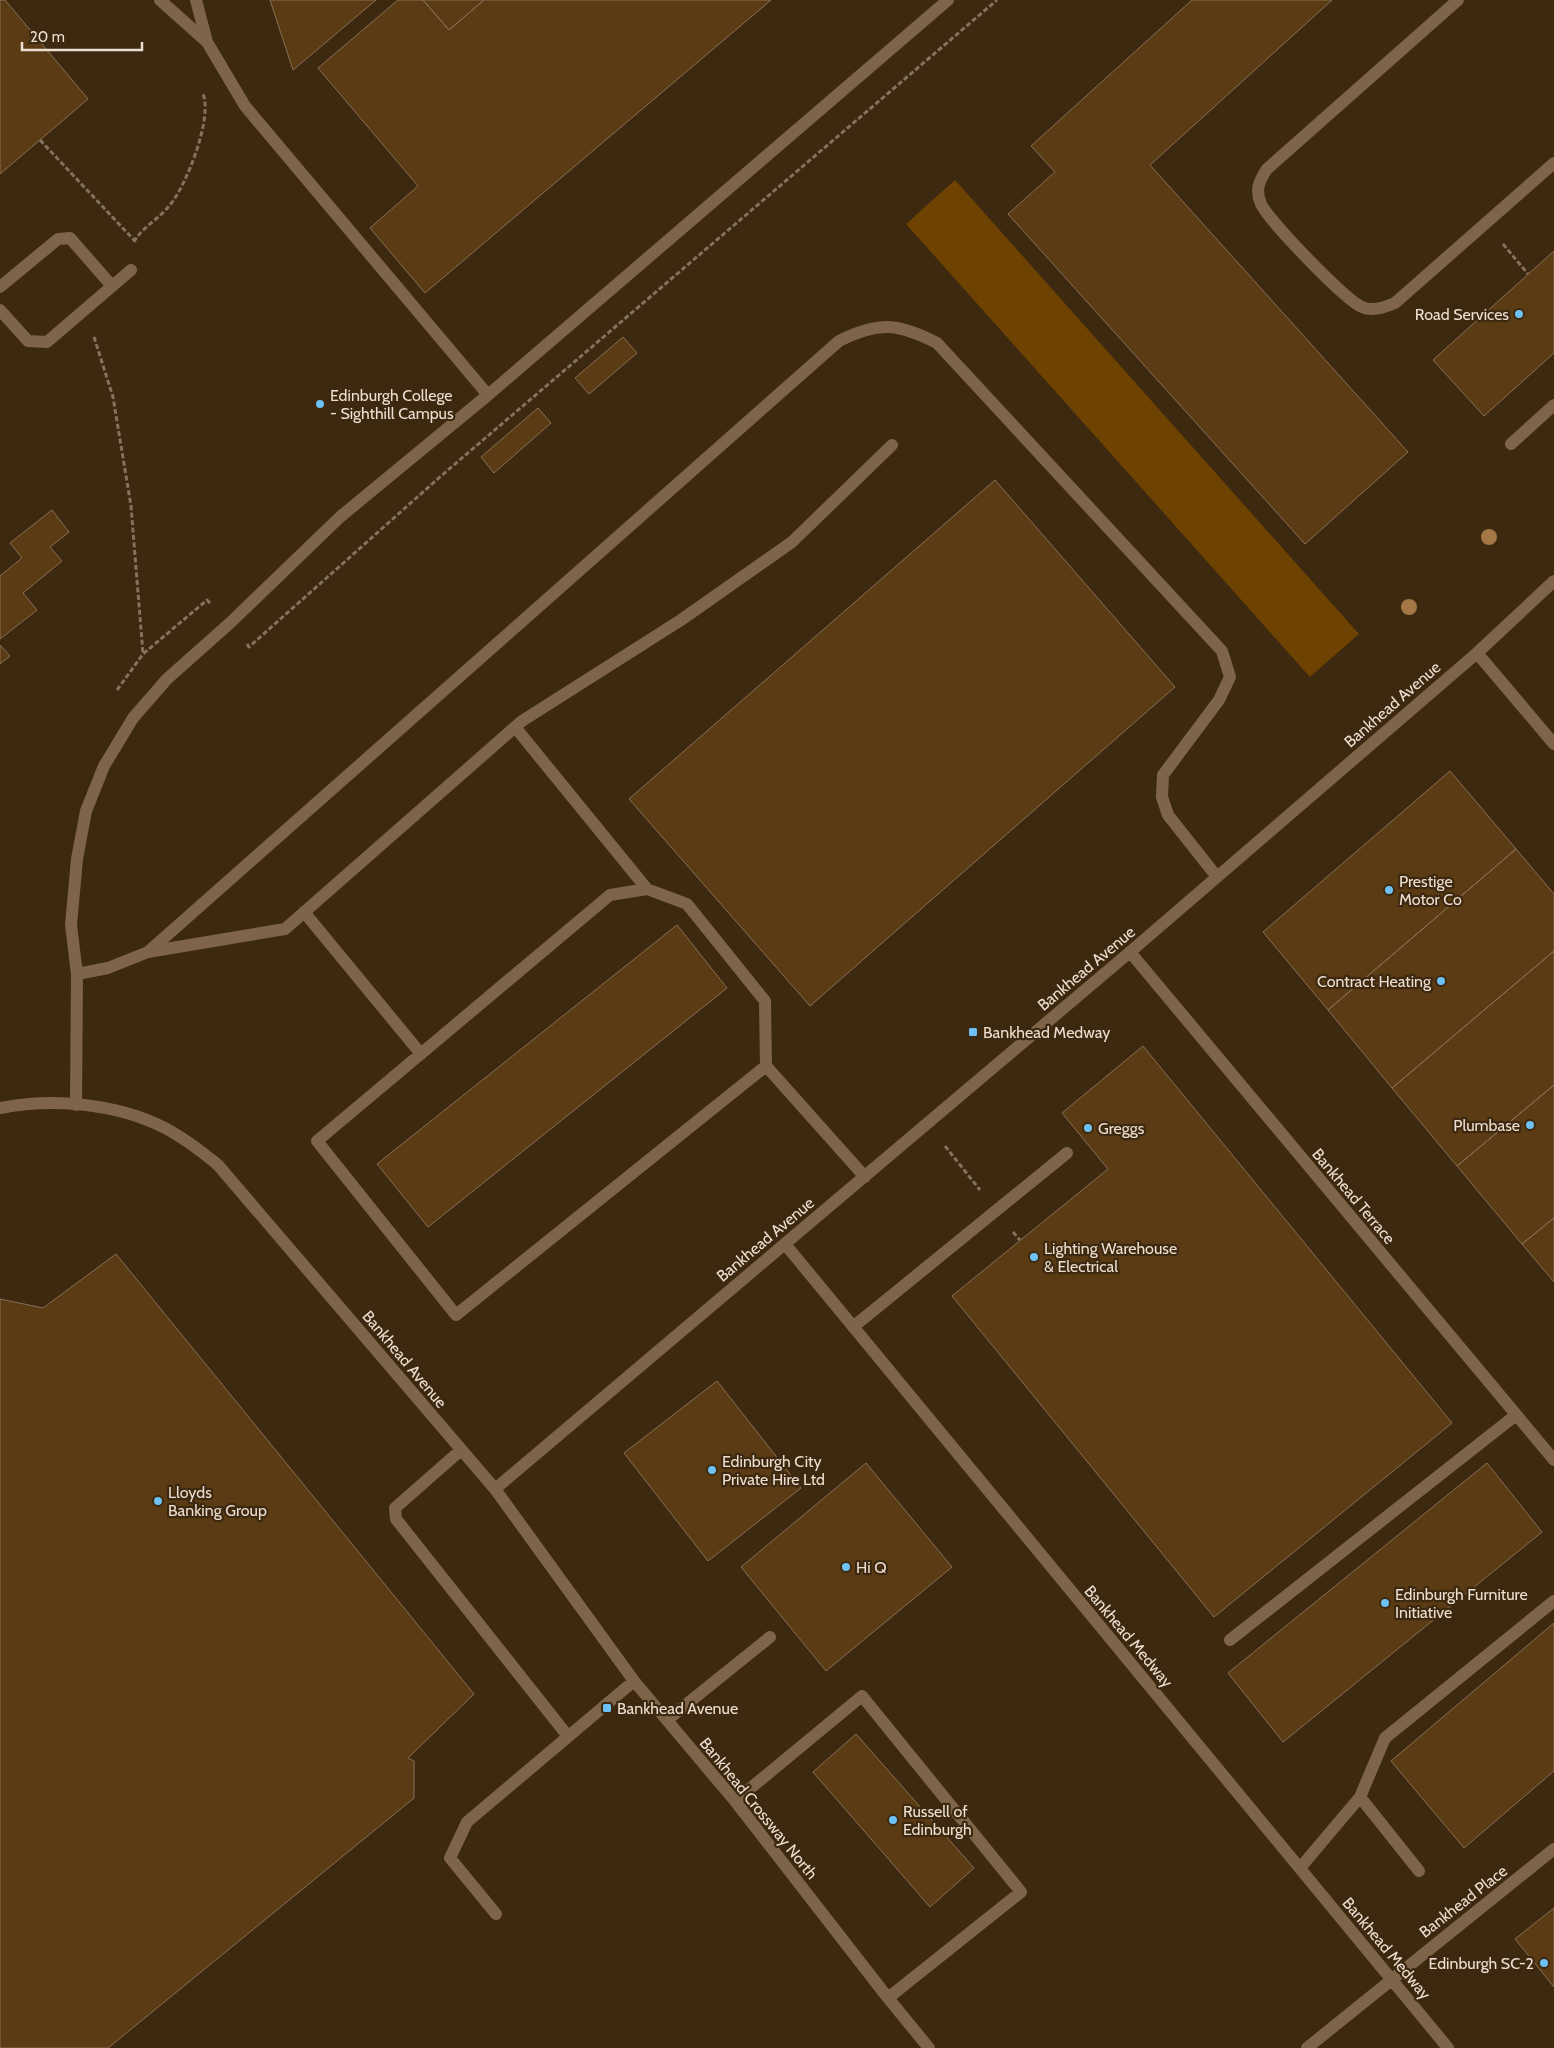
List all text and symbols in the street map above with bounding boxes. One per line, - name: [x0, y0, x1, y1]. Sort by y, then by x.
- scale bar: [22, 20, 142, 52]
- text: 20 m: [30, 28, 65, 46]
- place label: Road Services: [1415, 305, 1509, 324]
- marker: Road Services: [1513, 308, 1525, 320]
- place label: Edinburgh College - Sighthill Campus: [330, 386, 454, 423]
- marker: Edinburgh College - Sighthill Campus: [314, 398, 326, 410]
- street label: Bankhead Avenue: [1340, 657, 1444, 751]
- place label: Prestige Motor Co: [1399, 872, 1462, 909]
- marker: Prestige Motor Co: [1383, 884, 1395, 896]
- street label: Bankhead Avenue: [1034, 922, 1139, 1015]
- place label: Contract Heating: [1317, 972, 1432, 991]
- marker: Contract Heating: [1435, 975, 1447, 987]
- place label: Bankhead Medway: [983, 1023, 1110, 1042]
- marker: Bankhead Medway: [967, 1026, 979, 1038]
- place label: Plumbase: [1453, 1116, 1520, 1135]
- place label: Greggs: [1098, 1119, 1145, 1138]
- marker: Plumbase: [1524, 1119, 1536, 1131]
- marker: Greggs: [1082, 1122, 1094, 1134]
- street label: Bankhead Terrace: [1308, 1145, 1399, 1248]
- street label: Bankhead Avenue: [713, 1193, 818, 1286]
- place label: Lighting Warehouse & Electrical: [1044, 1239, 1177, 1276]
- marker: Lighting Warehouse & Electrical: [1028, 1251, 1040, 1263]
- street label: Bankhead Avenue: [358, 1307, 451, 1412]
- place label: Edinburgh City Private Hire Ltd: [722, 1452, 825, 1489]
- marker: Edinburgh City Private Hire Ltd: [706, 1464, 718, 1476]
- place label: Lloyds Banking Group: [168, 1483, 267, 1520]
- marker: Lloyds Banking Group: [152, 1495, 164, 1507]
- place label: Hi Q: [856, 1558, 886, 1577]
- marker: Hi Q: [840, 1561, 852, 1573]
- street label: Bankhead Medway: [1080, 1581, 1177, 1691]
- place label: Edinburgh Furniture Initiative: [1395, 1585, 1528, 1622]
- marker: Edinburgh Furniture Initiative: [1379, 1597, 1391, 1609]
- place label: Bankhead Avenue: [617, 1699, 738, 1718]
- marker: Bankhead Avenue: [601, 1702, 613, 1714]
- street label: Bankhead Crossway North: [696, 1734, 822, 1883]
- place label: Russell of Edinburgh: [903, 1802, 972, 1839]
- marker: Russell of Edinburgh: [887, 1814, 899, 1826]
- street label: Bankhead Place: [1416, 1861, 1511, 1942]
- street label: Bankhead Medway: [1338, 1893, 1435, 2003]
- place label: Edinburgh SC-2: [1429, 1954, 1534, 1973]
- marker: Edinburgh SC-2: [1538, 1957, 1550, 1969]

